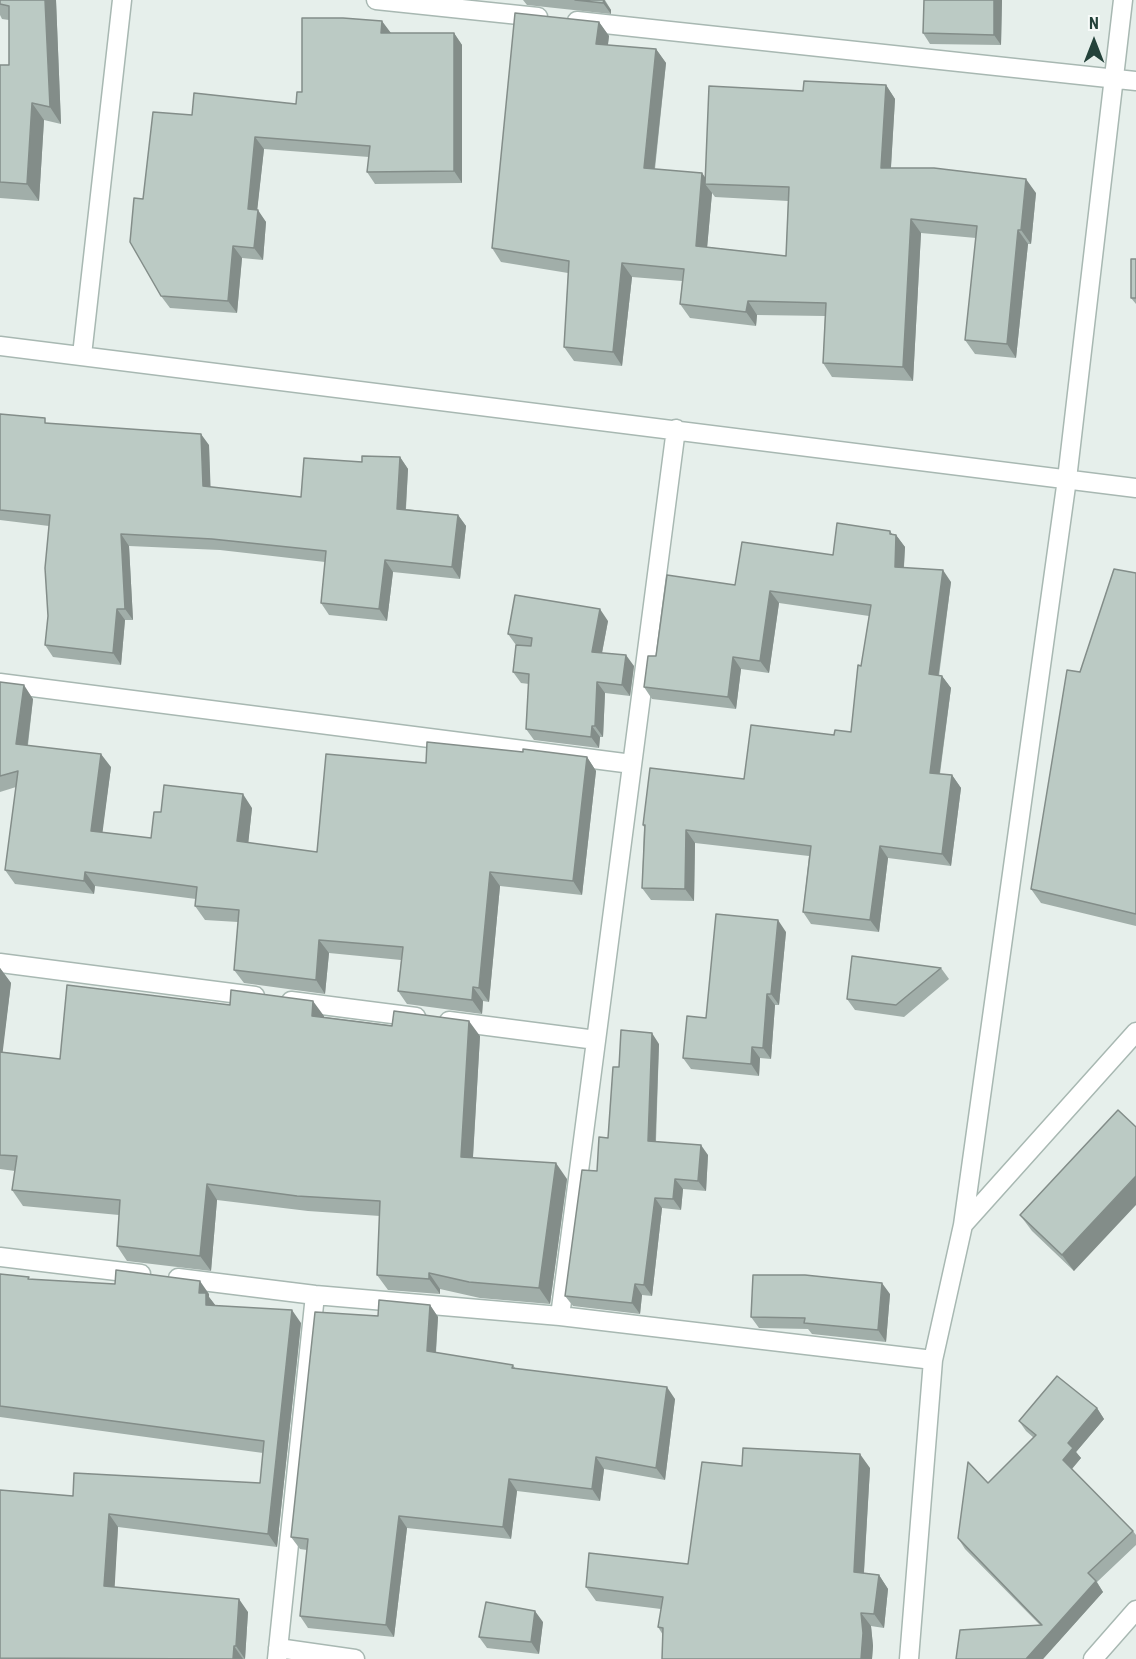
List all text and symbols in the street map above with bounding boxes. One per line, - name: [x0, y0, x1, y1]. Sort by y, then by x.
- north arrow: [1064, 12, 1124, 72]
- text: N: [1089, 14, 1099, 33]

